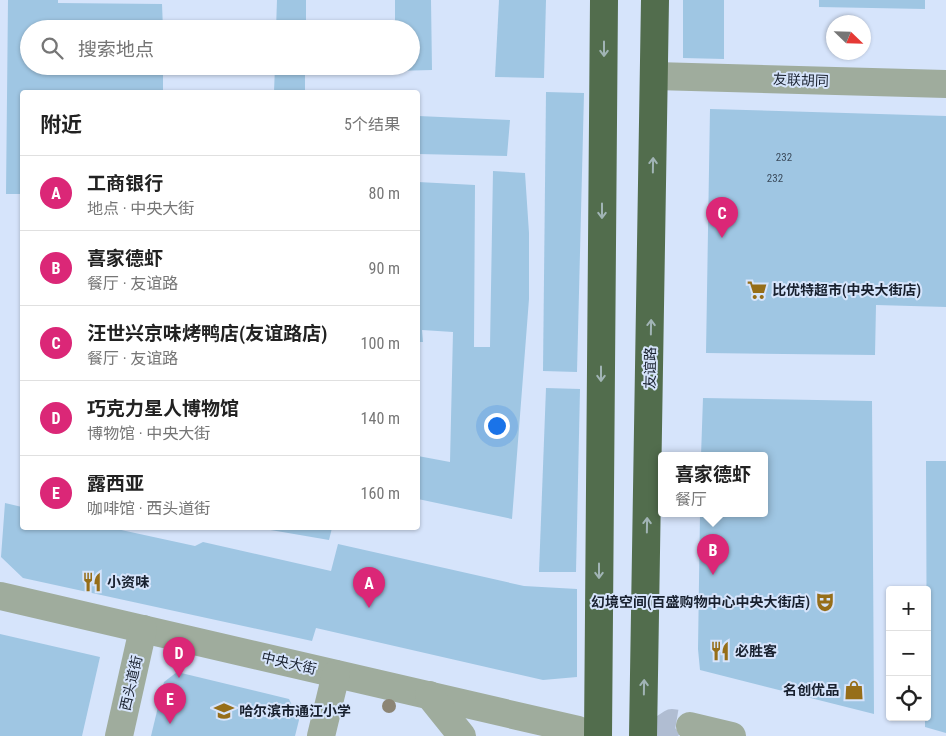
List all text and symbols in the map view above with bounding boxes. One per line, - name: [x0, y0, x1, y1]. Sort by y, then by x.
- north arrow: [826, 15, 871, 60]
- search box: [20, 20, 420, 75]
- icon: search: [38, 34, 66, 62]
- text: 搜索地点: [78, 38, 154, 61]
- one-way arrow: [599, 40, 608, 56]
- street label: 友联胡同: [773, 71, 829, 89]
- text: 附近: [40, 113, 82, 137]
- text: 5个结果: [344, 115, 400, 134]
- house number: 232: [776, 151, 792, 164]
- one-way arrow: [649, 157, 658, 173]
- text: 工商银行: [87, 172, 163, 195]
- house number: 232: [767, 172, 783, 185]
- text: A: [51, 184, 61, 203]
- text: 80 m: [368, 184, 400, 203]
- pin: C: [706, 197, 738, 238]
- text: 地点 · 中央大街: [87, 199, 194, 218]
- one-way arrow: [597, 202, 607, 219]
- text: 喜家德虾: [87, 247, 163, 270]
- text: B: [52, 259, 60, 278]
- text: 90 m: [368, 259, 400, 278]
- text: 餐厅 · 友谊路: [87, 274, 178, 293]
- supermarket icon: 比优特超市(中央大街店): [746, 279, 768, 301]
- place label: 比优特超市(中央大街店): [772, 282, 921, 299]
- one-way arrow: [646, 320, 655, 336]
- text: 汪世兴京味烤鸭店(友谊路店): [87, 322, 327, 345]
- text: C: [51, 334, 61, 353]
- text: 100 m: [361, 334, 400, 353]
- street label: 友谊路: [642, 347, 658, 389]
- text: 餐厅 · 友谊路: [87, 349, 178, 368]
- one-way arrow: [596, 365, 606, 381]
- text: 巧克力星人博物馆: [87, 397, 239, 420]
- text: D: [51, 409, 61, 428]
- text: 140 m: [361, 409, 400, 428]
- your location: [484, 413, 510, 439]
- text: 博物馆 · 中央大街: [87, 424, 210, 443]
- popup: [658, 452, 768, 517]
- text: 喜家德虾: [675, 463, 751, 486]
- text: 露西亚: [87, 472, 144, 495]
- text: E: [52, 484, 60, 503]
- text: 160 m: [361, 484, 400, 503]
- text: 餐厅: [675, 490, 707, 509]
- text: 咖啡馆 · 西头道街: [87, 499, 210, 518]
- one-way arrow: [642, 517, 652, 534]
- pin: B: [697, 534, 729, 575]
- one-way arrow: [594, 562, 604, 579]
- pin: A: [353, 567, 385, 608]
- restaurant icon: 小资味: [81, 571, 103, 593]
- place label: 小资味: [107, 574, 150, 590]
- map controls: [886, 586, 931, 721]
- button: +: [886, 586, 931, 631]
- theatre icon: 幻境空间(百盛购物中心中央大街店): [814, 591, 836, 613]
- place label: 幻境空间(百盛购物中心中央大街店): [591, 594, 810, 611]
- button: −: [886, 631, 931, 676]
- pin: D: [163, 637, 195, 678]
- restaurant icon: 必胜客: [709, 640, 731, 662]
- place label: 必胜客: [735, 643, 777, 659]
- street label: 中央大街: [260, 649, 318, 677]
- street label: 西头道街: [117, 654, 145, 712]
- button: locate: [886, 676, 931, 721]
- shop icon: 名创优品: [843, 679, 865, 701]
- one-way arrow: [639, 680, 649, 696]
- place label: 名创优品: [783, 682, 839, 698]
- pin: E: [154, 683, 186, 724]
- school or university icon: 哈尔滨市通江小学: [213, 700, 235, 722]
- place label: 哈尔滨市通江小学: [239, 703, 351, 719]

